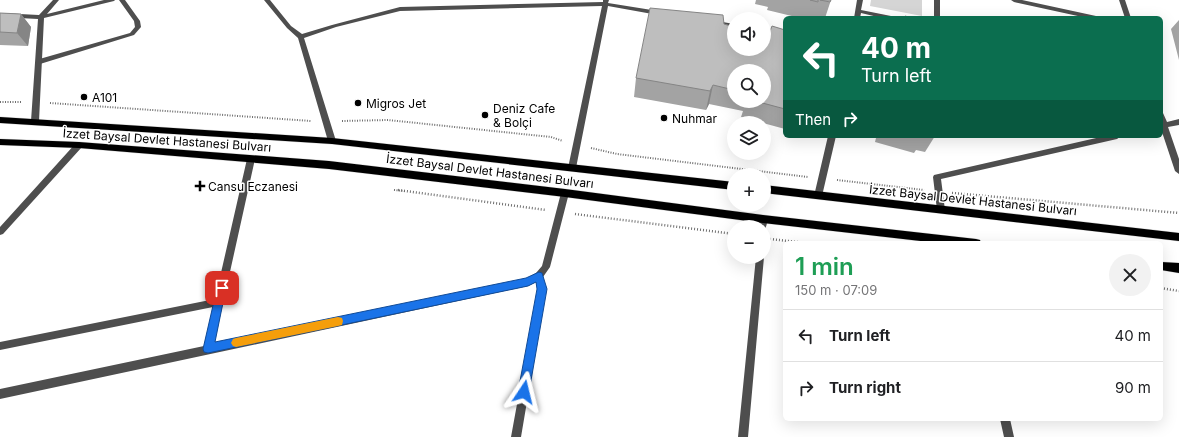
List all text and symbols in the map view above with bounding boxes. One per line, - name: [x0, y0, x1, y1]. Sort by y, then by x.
- map controls: [727, 12, 771, 264]
- button: sound: [727, 12, 771, 56]
- text: 40 m: [861, 31, 931, 65]
- icon: left: [795, 32, 847, 84]
- button: search: [727, 64, 771, 108]
- text: Turn left: [861, 65, 931, 86]
- place label: A101: [92, 90, 117, 105]
- marker: A101: [79, 92, 89, 102]
- place label: Migros Jet: [366, 96, 426, 111]
- marker: Migros Jet: [353, 98, 363, 108]
- place label: Deniz Cafe & Bolçi: [493, 101, 555, 130]
- icon: right: [839, 108, 861, 130]
- marker: Deniz Cafe & Bolçi: [480, 110, 490, 120]
- text: Then: [795, 110, 831, 129]
- place label: Nuhmar: [672, 111, 717, 126]
- marker: Nuhmar: [659, 113, 669, 123]
- button: layers: [727, 116, 771, 160]
- street label: İzzet Baysal Devlet Hastanesi Bulvarı: [62, 125, 272, 155]
- street label: İzzet Baysal Devlet Hastanesi Bulvarı: [385, 151, 595, 191]
- button: +: [727, 168, 771, 212]
- place label: Cansu Eczanesi: [208, 179, 298, 194]
- marker: Cansu Eczanesi: [195, 181, 205, 191]
- street label: İzzet Baysal Devlet Hastanesi Bulvarı: [868, 182, 1078, 218]
- button: −: [727, 220, 771, 264]
- text: 1 min: [795, 252, 854, 281]
- button: close: [1109, 254, 1151, 296]
- pin: [205, 271, 239, 305]
- icon: arrive: [211, 277, 233, 299]
- text: 150 m · 07:09: [795, 282, 877, 298]
- icon: left: [795, 325, 817, 347]
- text: Turn left: [829, 326, 890, 345]
- text: 40 m: [1114, 326, 1151, 345]
- position arrow: [503, 371, 545, 413]
- icon: right: [795, 377, 817, 399]
- text: Turn right: [829, 378, 901, 397]
- text: 90 m: [1115, 378, 1151, 397]

